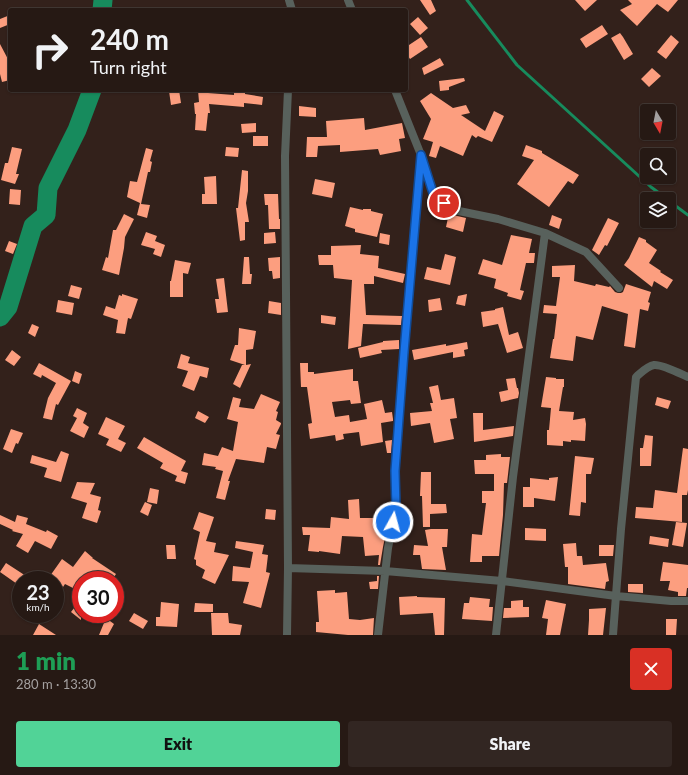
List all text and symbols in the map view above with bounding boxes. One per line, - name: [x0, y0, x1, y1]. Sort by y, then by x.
- text: 240 m: [90, 22, 169, 56]
- icon: right: [24, 24, 76, 76]
- text: Turn right: [90, 56, 167, 78]
- north arrow: [640, 104, 676, 140]
- map controls: [640, 104, 676, 228]
- button: search: [640, 148, 676, 184]
- pin: [427, 186, 461, 220]
- icon: arrive: [433, 192, 455, 214]
- button: layers: [640, 192, 676, 228]
- position arrow: [372, 501, 414, 543]
- speed limit sign: 30: [72, 571, 124, 623]
- text: 23: [26, 580, 50, 604]
- text: km/h: [26, 601, 50, 613]
- text: 1 min: [16, 646, 76, 675]
- button: close: [630, 648, 672, 690]
- text: 280 m · 13:30: [16, 676, 96, 692]
- button: Exit: [16, 721, 340, 767]
- button: Share: [348, 721, 672, 767]

